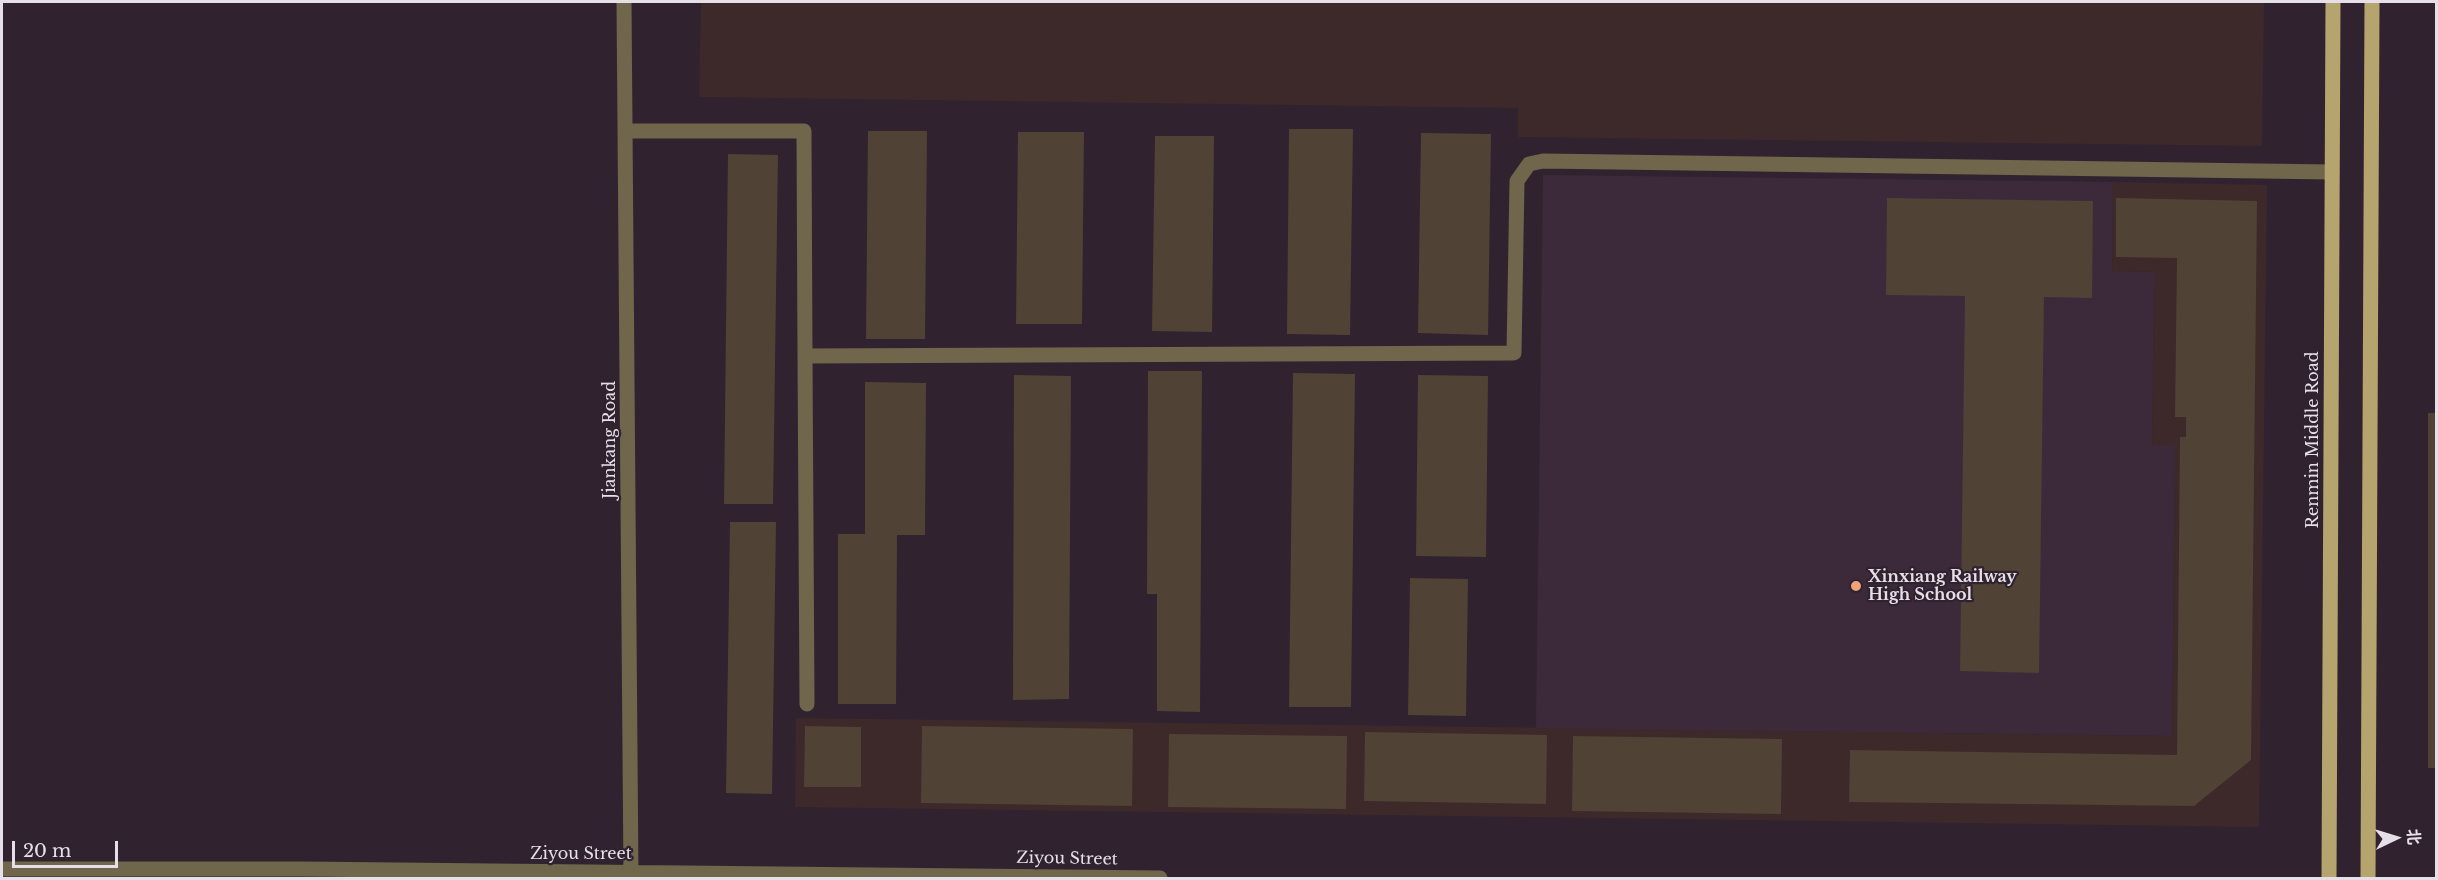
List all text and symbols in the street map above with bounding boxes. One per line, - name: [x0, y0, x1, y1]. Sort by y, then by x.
- street label: Renmin Middle Road: [2303, 352, 2323, 528]
- street label: Jiankang Road: [600, 381, 620, 499]
- place label: Xinxiang Railway High School: [1868, 567, 2017, 605]
- marker: Xinxiang Railway High School: [1849, 579, 1863, 593]
- north arrow: [2366, 808, 2426, 868]
- text: 北: [2403, 828, 2424, 845]
- scale bar: [15, 829, 122, 867]
- text: 20 m: [23, 840, 71, 862]
- street label: Ziyou Street: [530, 844, 632, 864]
- street label: Ziyou Street: [1016, 849, 1118, 869]

